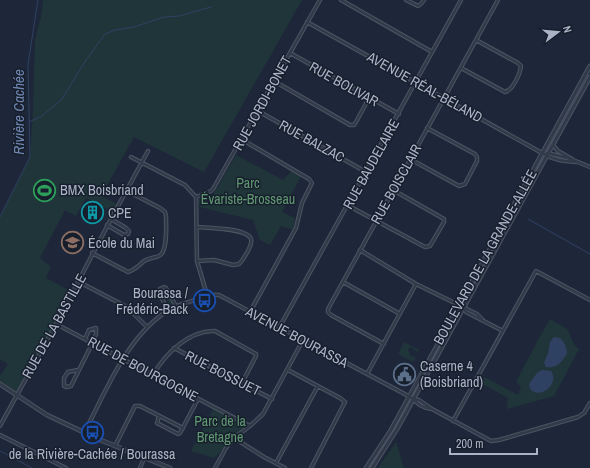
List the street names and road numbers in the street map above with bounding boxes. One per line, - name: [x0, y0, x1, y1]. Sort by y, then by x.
- street label: AVENUE RÉAL-BÉLAND: [363, 47, 486, 126]
- street label: RUE JORDI-BONET: [229, 53, 295, 153]
- street label: RUE BOLIVAR: [306, 58, 382, 110]
- street label: RUE BALZAC: [276, 116, 348, 166]
- street label: RUE BAUDELAIRE: [339, 116, 403, 212]
- street label: RUE BOISCLAIR: [367, 141, 425, 227]
- street label: BOULEVARD DE LA GRANDE-ALLÉE: [429, 166, 541, 348]
- street label: RUE DE LA BASTILLE: [18, 271, 90, 381]
- street label: AVENUE BOURASSA: [242, 302, 352, 372]
- street label: RUE DE BOURGOGNE: [85, 332, 201, 406]
- street label: RUE BOSSUET: [182, 346, 264, 400]

